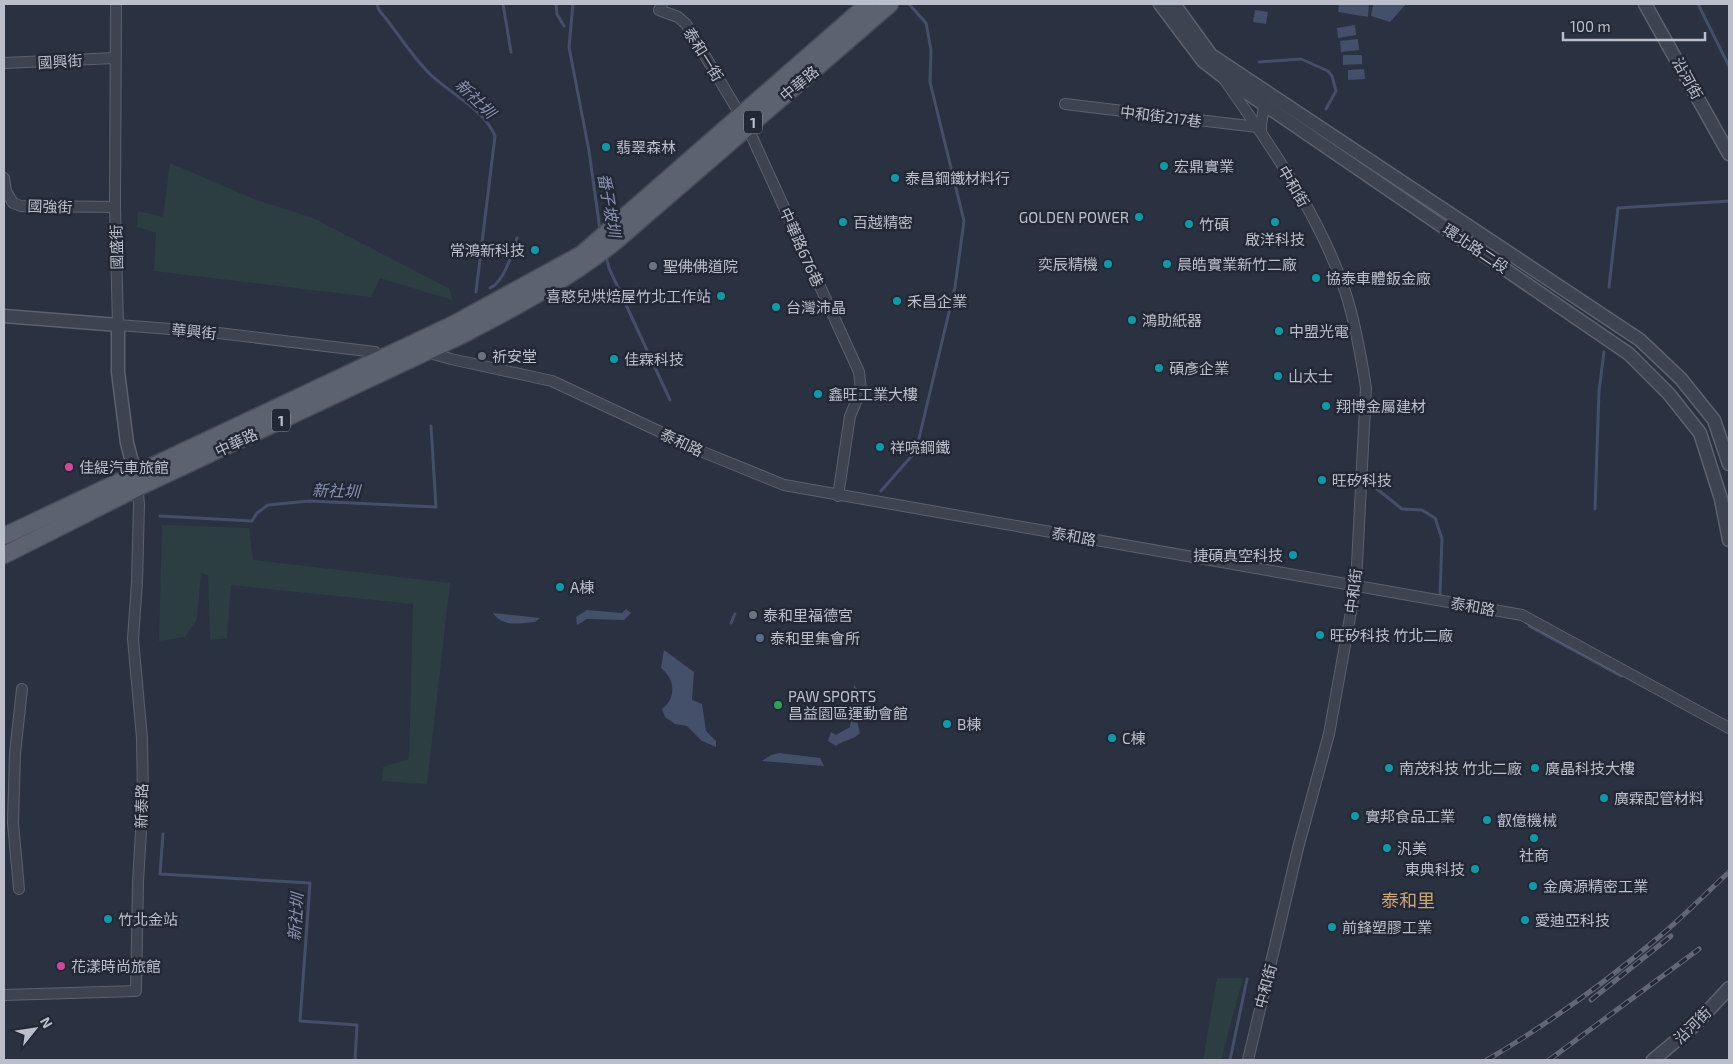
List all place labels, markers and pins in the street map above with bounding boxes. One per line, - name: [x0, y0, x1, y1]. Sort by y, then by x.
- place label: 翡翠森林: [616, 138, 676, 156]
- marker: 翡翠森林: [600, 141, 612, 153]
- place label: 宏鼎實業: [1174, 157, 1234, 175]
- marker: 宏鼎實業: [1158, 160, 1170, 172]
- place label: 泰昌鋼鐵材料行: [905, 169, 1010, 187]
- marker: 泰昌鋼鐵材料行: [889, 172, 901, 184]
- place label: GOLDEN POWER: [1019, 208, 1129, 226]
- marker: GOLDEN POWER: [1133, 211, 1145, 223]
- place label: 百越精密: [853, 213, 913, 231]
- place label: 竹碩: [1199, 215, 1229, 233]
- marker: 百越精密: [837, 216, 849, 228]
- marker: 啟洋科技: [1269, 216, 1281, 228]
- marker: 竹碩: [1183, 218, 1195, 230]
- place label: 啟洋科技: [1245, 230, 1305, 248]
- place label: 常鴻新科技: [450, 241, 525, 259]
- marker: 常鴻新科技: [529, 244, 541, 256]
- place label: 奕辰精機: [1038, 255, 1098, 273]
- place label: 晨皓實業新竹二廠: [1177, 255, 1297, 273]
- place label: 聖佛佛道院: [663, 257, 738, 275]
- marker: 奕辰精機: [1102, 258, 1114, 270]
- marker: 晨皓實業新竹二廠: [1161, 258, 1173, 270]
- marker: 聖佛佛道院: [647, 260, 659, 272]
- place label: 協泰車體鈑金廠: [1326, 269, 1431, 287]
- marker: 協泰車體鈑金廠: [1310, 272, 1322, 284]
- place label: 喜憨兒烘焙屋竹北工作站: [546, 287, 711, 305]
- marker: 喜憨兒烘焙屋竹北工作站: [715, 290, 727, 302]
- place label: 禾昌企業: [907, 292, 967, 310]
- marker: 禾昌企業: [891, 295, 903, 307]
- place label: 台灣沛晶: [786, 298, 846, 316]
- marker: 台灣沛晶: [770, 301, 782, 313]
- place label: 鴻助紙器: [1142, 311, 1202, 329]
- marker: 鴻助紙器: [1126, 314, 1138, 326]
- place label: 中盟光電: [1289, 322, 1349, 340]
- marker: 中盟光電: [1273, 325, 1285, 337]
- place label: 祈安堂: [492, 347, 537, 365]
- marker: 祈安堂: [476, 350, 488, 362]
- place label: 佳霖科技: [624, 350, 684, 368]
- marker: 佳霖科技: [608, 353, 620, 365]
- place label: 碩彥企業: [1169, 359, 1229, 377]
- marker: 碩彥企業: [1153, 362, 1165, 374]
- place label: 山太士: [1288, 367, 1333, 385]
- marker: 山太士: [1272, 370, 1284, 382]
- place label: 鑫旺工業大樓: [828, 385, 918, 403]
- marker: 鑫旺工業大樓: [812, 388, 824, 400]
- place label: 翔博金屬建材: [1336, 397, 1426, 415]
- marker: 翔博金屬建材: [1320, 400, 1332, 412]
- place label: 祥喨鋼鐵: [890, 438, 950, 456]
- marker: 祥喨鋼鐵: [874, 441, 886, 453]
- place label: 佳緹汽車旅館: [79, 458, 169, 476]
- marker: 佳緹汽車旅館: [63, 461, 75, 473]
- place label: 旺矽科技: [1332, 471, 1392, 489]
- marker: 旺矽科技: [1316, 474, 1328, 486]
- place label: 捷碩真空科技: [1193, 546, 1283, 564]
- marker: 捷碩真空科技: [1287, 549, 1299, 561]
- place label: A棟: [570, 578, 594, 596]
- marker: A棟: [554, 581, 566, 593]
- place label: 泰和里福德宮: [763, 606, 853, 624]
- marker: 泰和里福德宮: [747, 609, 759, 621]
- place label: 旺矽科技 竹北二廠: [1330, 626, 1453, 644]
- place label: 泰和里集會所: [770, 629, 860, 647]
- marker: 旺矽科技 竹北二廠: [1314, 629, 1326, 641]
- marker: 泰和里集會所: [754, 632, 766, 644]
- place label: PAW SPORTS 昌益園區運動會館: [788, 687, 908, 722]
- marker: PAW SPORTS 昌益園區運動會館: [772, 699, 784, 711]
- place label: B棟: [957, 715, 981, 733]
- marker: B棟: [941, 718, 953, 730]
- place label: C棟: [1122, 729, 1146, 747]
- marker: C棟: [1106, 732, 1118, 744]
- place label: 南茂科技 竹北二廠: [1399, 759, 1522, 777]
- place label: 廣晶科技大樓: [1545, 759, 1635, 777]
- marker: 南茂科技 竹北二廠: [1383, 762, 1395, 774]
- marker: 廣晶科技大樓: [1529, 762, 1541, 774]
- place label: 廣霖配管材料: [1614, 789, 1704, 807]
- marker: 廣霖配管材料: [1598, 792, 1610, 804]
- place label: 實邦食品工業: [1365, 807, 1455, 825]
- marker: 實邦食品工業: [1349, 810, 1361, 822]
- place label: 叡億機械: [1497, 811, 1557, 829]
- marker: 叡億機械: [1481, 814, 1493, 826]
- marker: 社商: [1528, 832, 1540, 844]
- place label: 汎美: [1397, 839, 1427, 857]
- marker: 汎美: [1381, 842, 1393, 854]
- place label: 社商: [1519, 846, 1549, 864]
- place label: 東典科技: [1405, 860, 1465, 878]
- marker: 東典科技: [1469, 863, 1481, 875]
- place label: 金廣源精密工業: [1543, 877, 1648, 895]
- marker: 金廣源精密工業: [1527, 880, 1539, 892]
- place label: 竹北金站: [118, 910, 178, 928]
- place label: 愛迪亞科技: [1535, 911, 1610, 929]
- marker: 竹北金站: [102, 913, 114, 925]
- marker: 愛迪亞科技: [1519, 914, 1531, 926]
- place label: 前鋒塑膠工業: [1342, 918, 1432, 936]
- marker: 前鋒塑膠工業: [1326, 921, 1338, 933]
- place label: 花漾時尚旅館: [71, 957, 161, 975]
- marker: 花漾時尚旅館: [55, 960, 67, 972]

